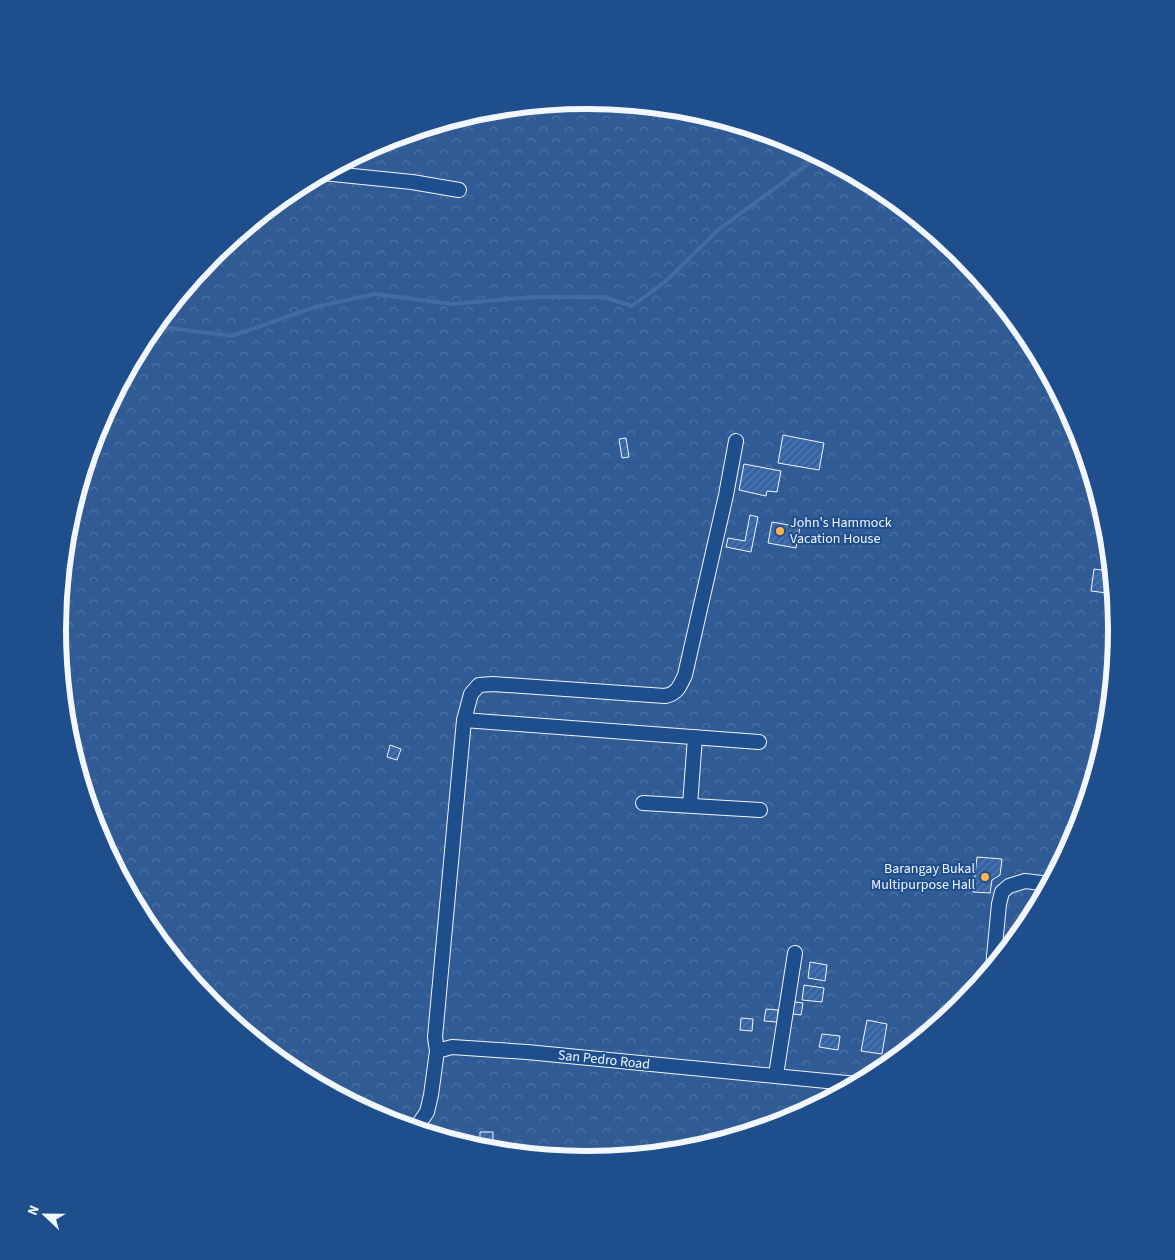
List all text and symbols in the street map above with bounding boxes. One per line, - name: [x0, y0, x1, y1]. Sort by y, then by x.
- place label: John's Hammock Vacation House: [790, 513, 892, 549]
- marker: John's Hammock Vacation House: [774, 525, 786, 537]
- place label: Barangay Bukal Multipurpose Hall: [871, 859, 975, 895]
- marker: Barangay Bukal Multipurpose Hall: [979, 871, 991, 883]
- street label: San Pedro Road: [557, 1045, 651, 1075]
- north arrow: [20, 1190, 70, 1240]
- text: N: [23, 1202, 45, 1219]

